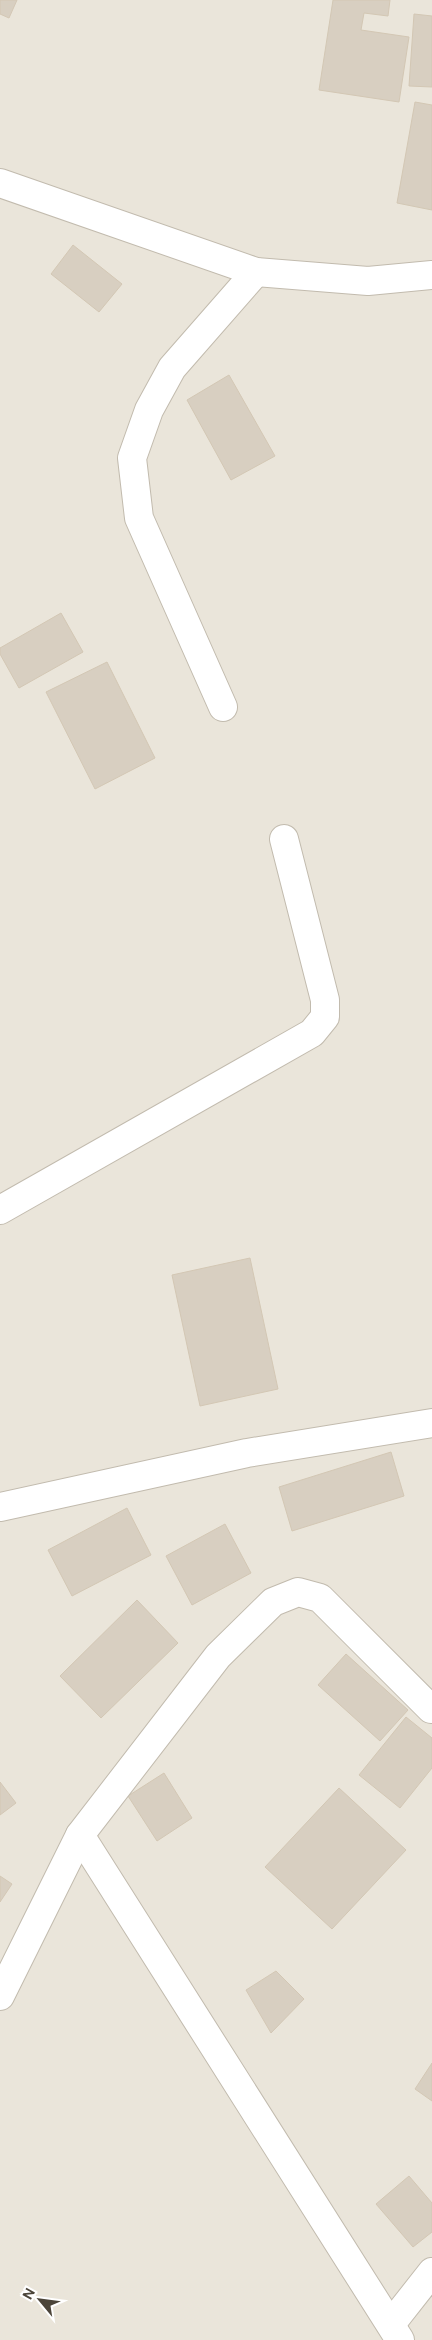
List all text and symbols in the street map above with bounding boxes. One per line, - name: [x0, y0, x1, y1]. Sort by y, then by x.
- north arrow: [15, 2275, 65, 2325]
- text: N: [18, 2285, 39, 2303]

